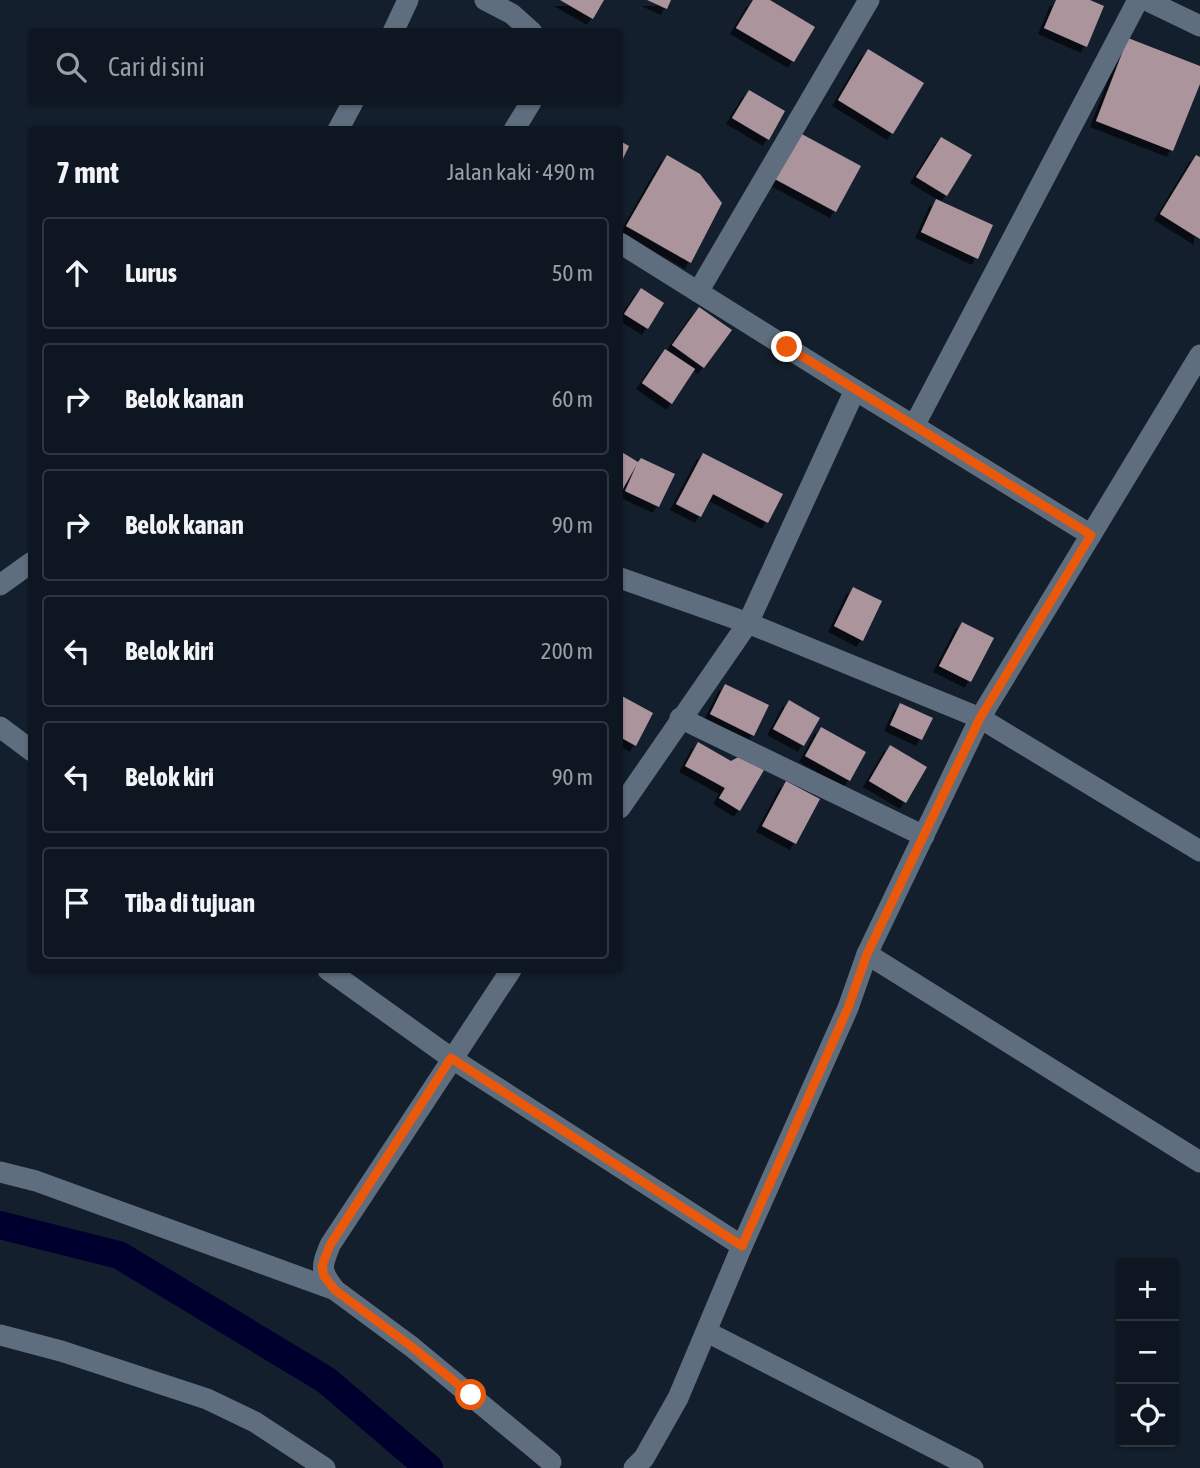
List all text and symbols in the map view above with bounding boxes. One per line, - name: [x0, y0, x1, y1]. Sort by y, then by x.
- search box: [28, 28, 623, 105]
- icon: search: [52, 48, 90, 86]
- text: Cari di sini: [108, 52, 205, 82]
- text: 7 mnt: [56, 155, 119, 189]
- text: Jalan kaki · 490 m: [447, 159, 595, 185]
- icon: ahead: [58, 254, 96, 292]
- text: Lurus: [125, 258, 177, 288]
- text: 50 m: [552, 260, 593, 286]
- route end: [771, 331, 802, 362]
- icon: right: [58, 380, 96, 418]
- text: Belok kanan: [125, 384, 244, 414]
- text: 60 m: [552, 386, 593, 412]
- icon: right: [58, 506, 96, 544]
- text: Belok kanan: [125, 510, 244, 540]
- text: 90 m: [552, 512, 593, 538]
- icon: left: [58, 632, 96, 670]
- text: Belok kiri: [125, 636, 214, 666]
- text: 200 m: [541, 638, 593, 664]
- icon: left: [58, 758, 96, 796]
- text: Belok kiri: [125, 762, 214, 792]
- text: 90 m: [552, 764, 593, 790]
- icon: arrive: [58, 884, 96, 922]
- text: Tiba di tujuan: [125, 888, 255, 918]
- map controls: [1116, 1258, 1179, 1447]
- button: +: [1116, 1258, 1179, 1321]
- button: −: [1116, 1321, 1179, 1384]
- route start: [455, 1379, 486, 1410]
- button: locate: [1116, 1384, 1179, 1447]

